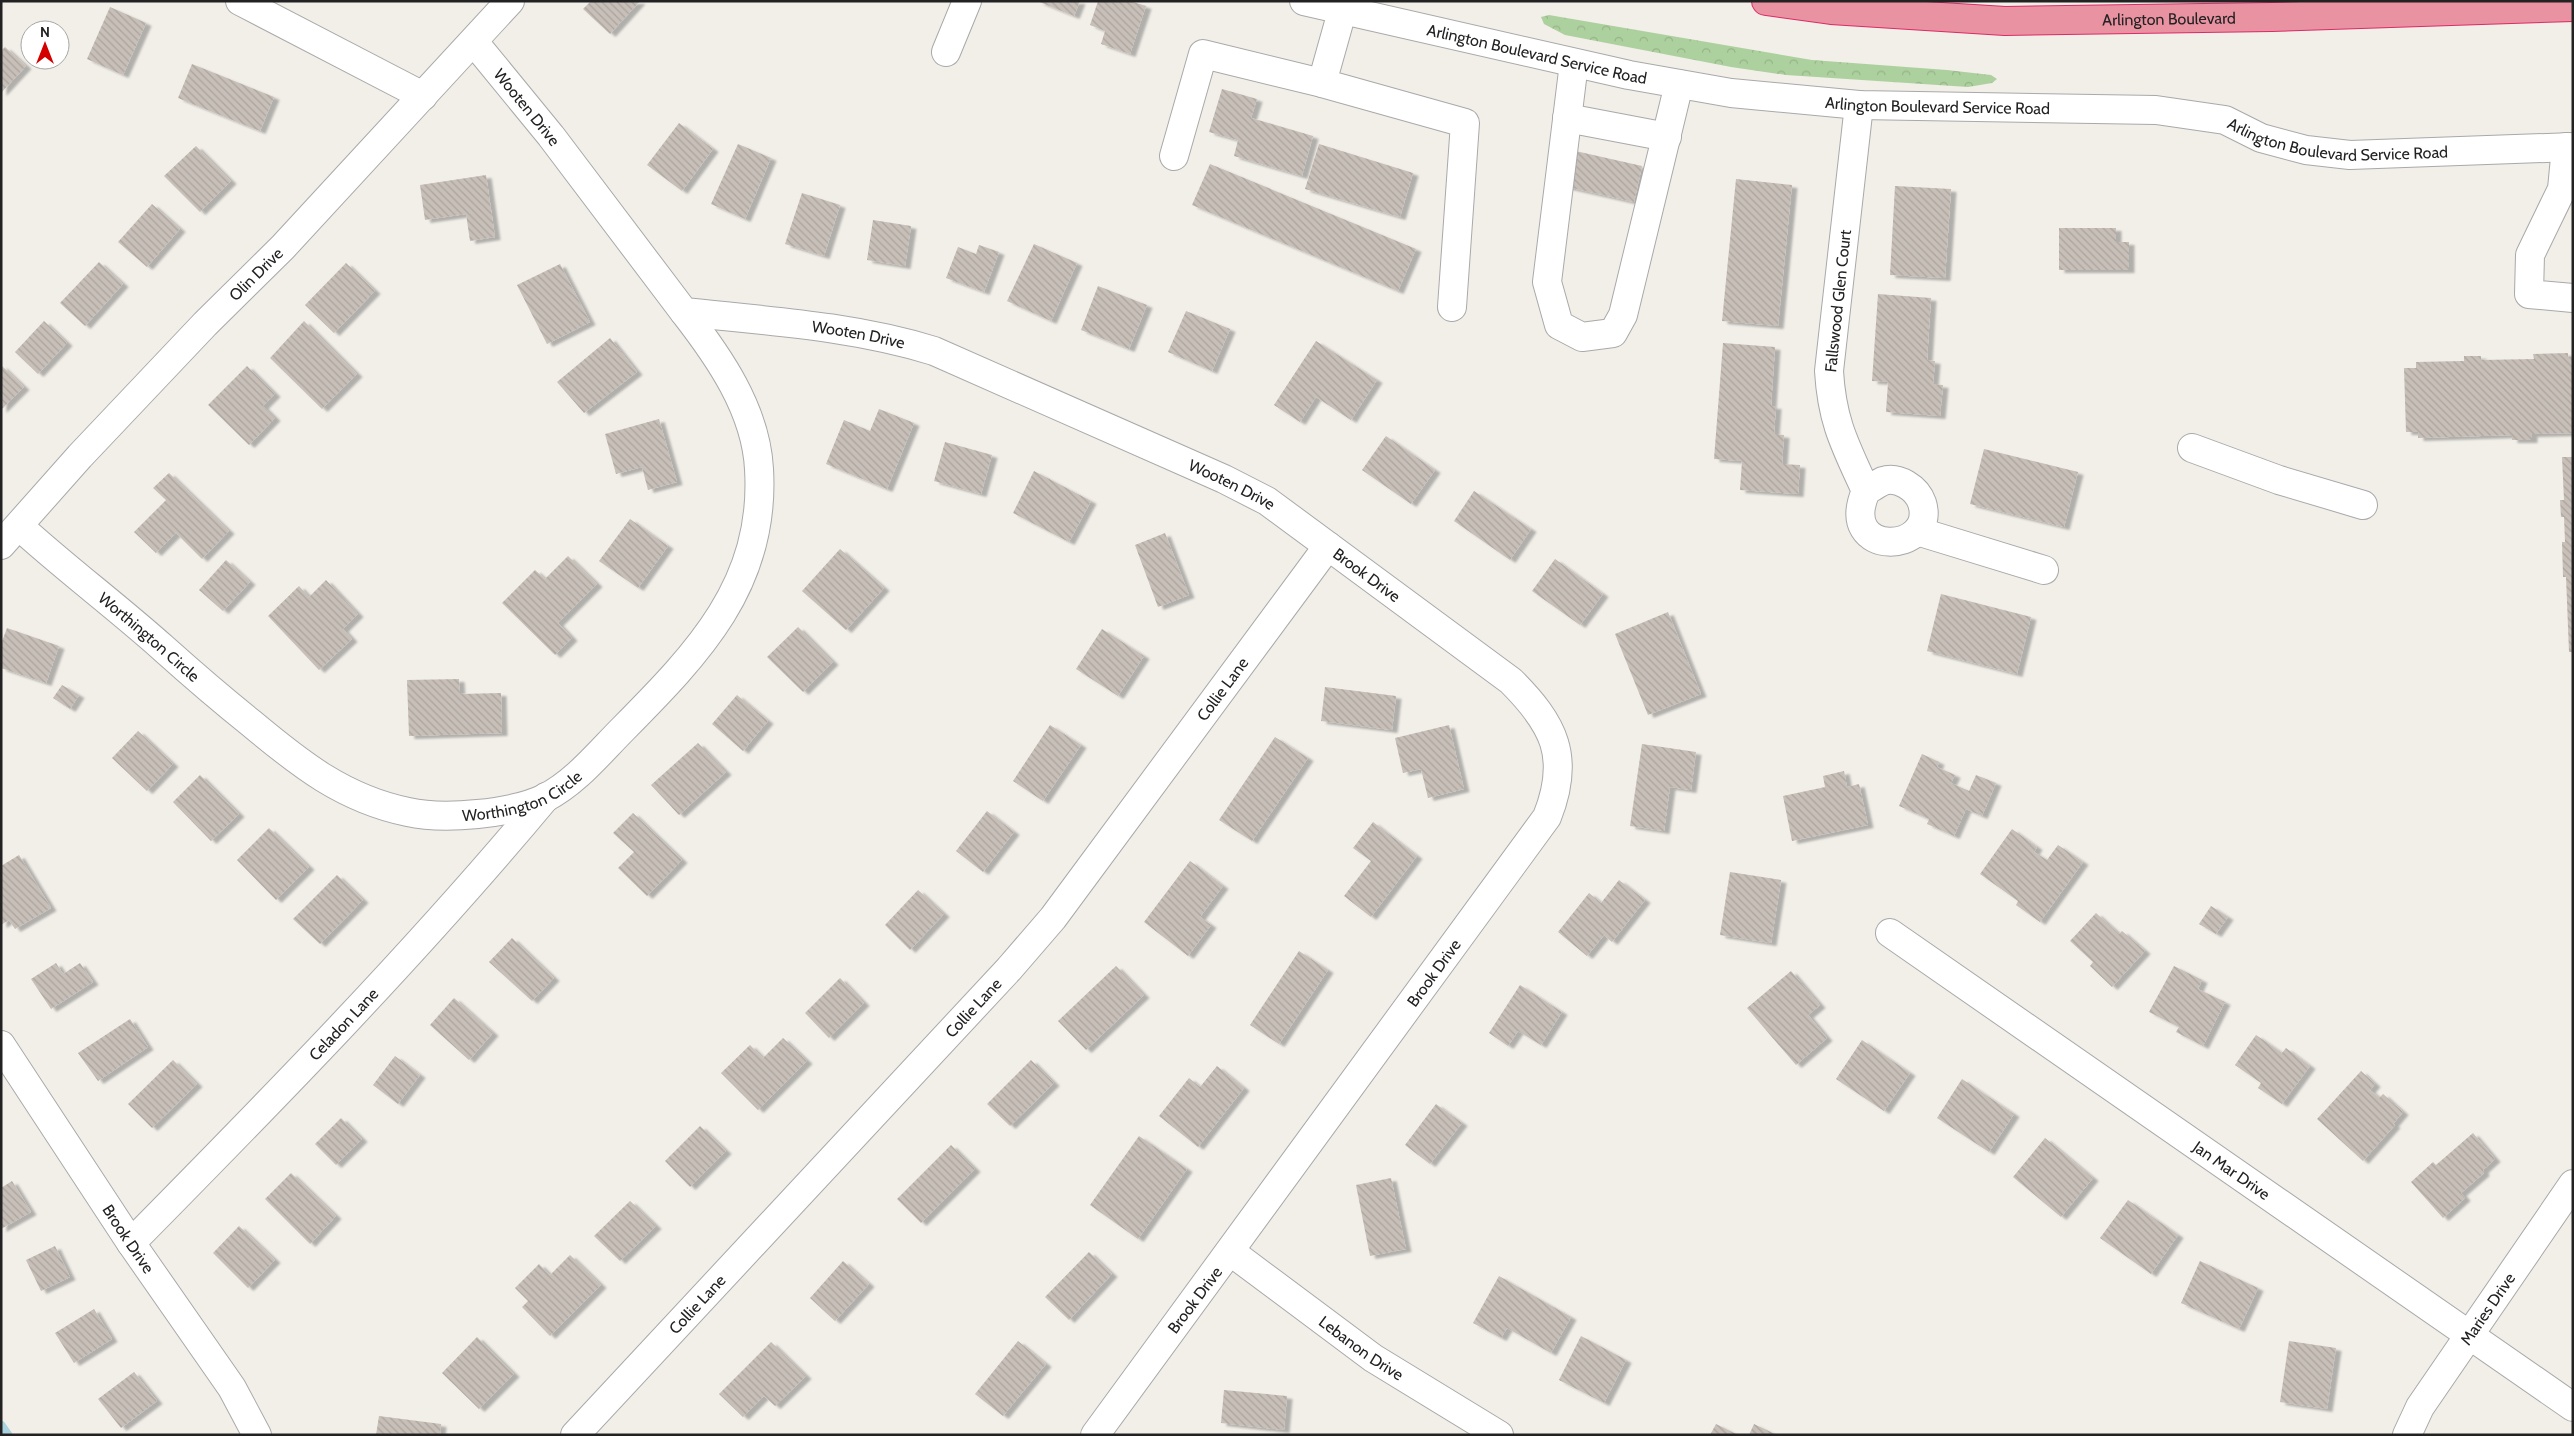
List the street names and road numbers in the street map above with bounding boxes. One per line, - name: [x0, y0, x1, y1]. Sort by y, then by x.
- street label: Arlington Boulevard: [2102, 8, 2236, 29]
- street label: Arlington Boulevard Service Road: [1425, 20, 1648, 87]
- street label: Wooten Drive: [490, 65, 564, 149]
- street label: Arlington Boulevard Service Road: [1824, 92, 2050, 118]
- street label: Arlington Boulevard Service Road: [2225, 113, 2448, 165]
- street label: Fallswood Glen Court: [1821, 228, 1855, 373]
- street label: Olin Drive: [225, 243, 287, 305]
- street label: Wooten Drive: [811, 316, 907, 352]
- street label: Wooten Drive: [1186, 455, 1279, 513]
- street label: Brook Drive: [1330, 544, 1404, 606]
- street label: Worthington Circle: [95, 588, 204, 686]
- street label: Collie Lane: [1193, 654, 1252, 724]
- street label: Worthington Circle: [461, 766, 586, 825]
- street label: Brook Drive: [1403, 936, 1465, 1010]
- street label: Collie Lane: [941, 974, 1005, 1041]
- street label: Celadon Lane: [305, 984, 382, 1064]
- street label: Jan Mar Drive: [2189, 1136, 2274, 1203]
- street label: Brook Drive: [99, 1201, 158, 1277]
- street label: Brook Drive: [1164, 1263, 1226, 1337]
- street label: Maries Drive: [2456, 1269, 2519, 1349]
- street label: Collie Lane: [665, 1270, 729, 1338]
- street label: Lebanon Drive: [1316, 1312, 1407, 1384]

